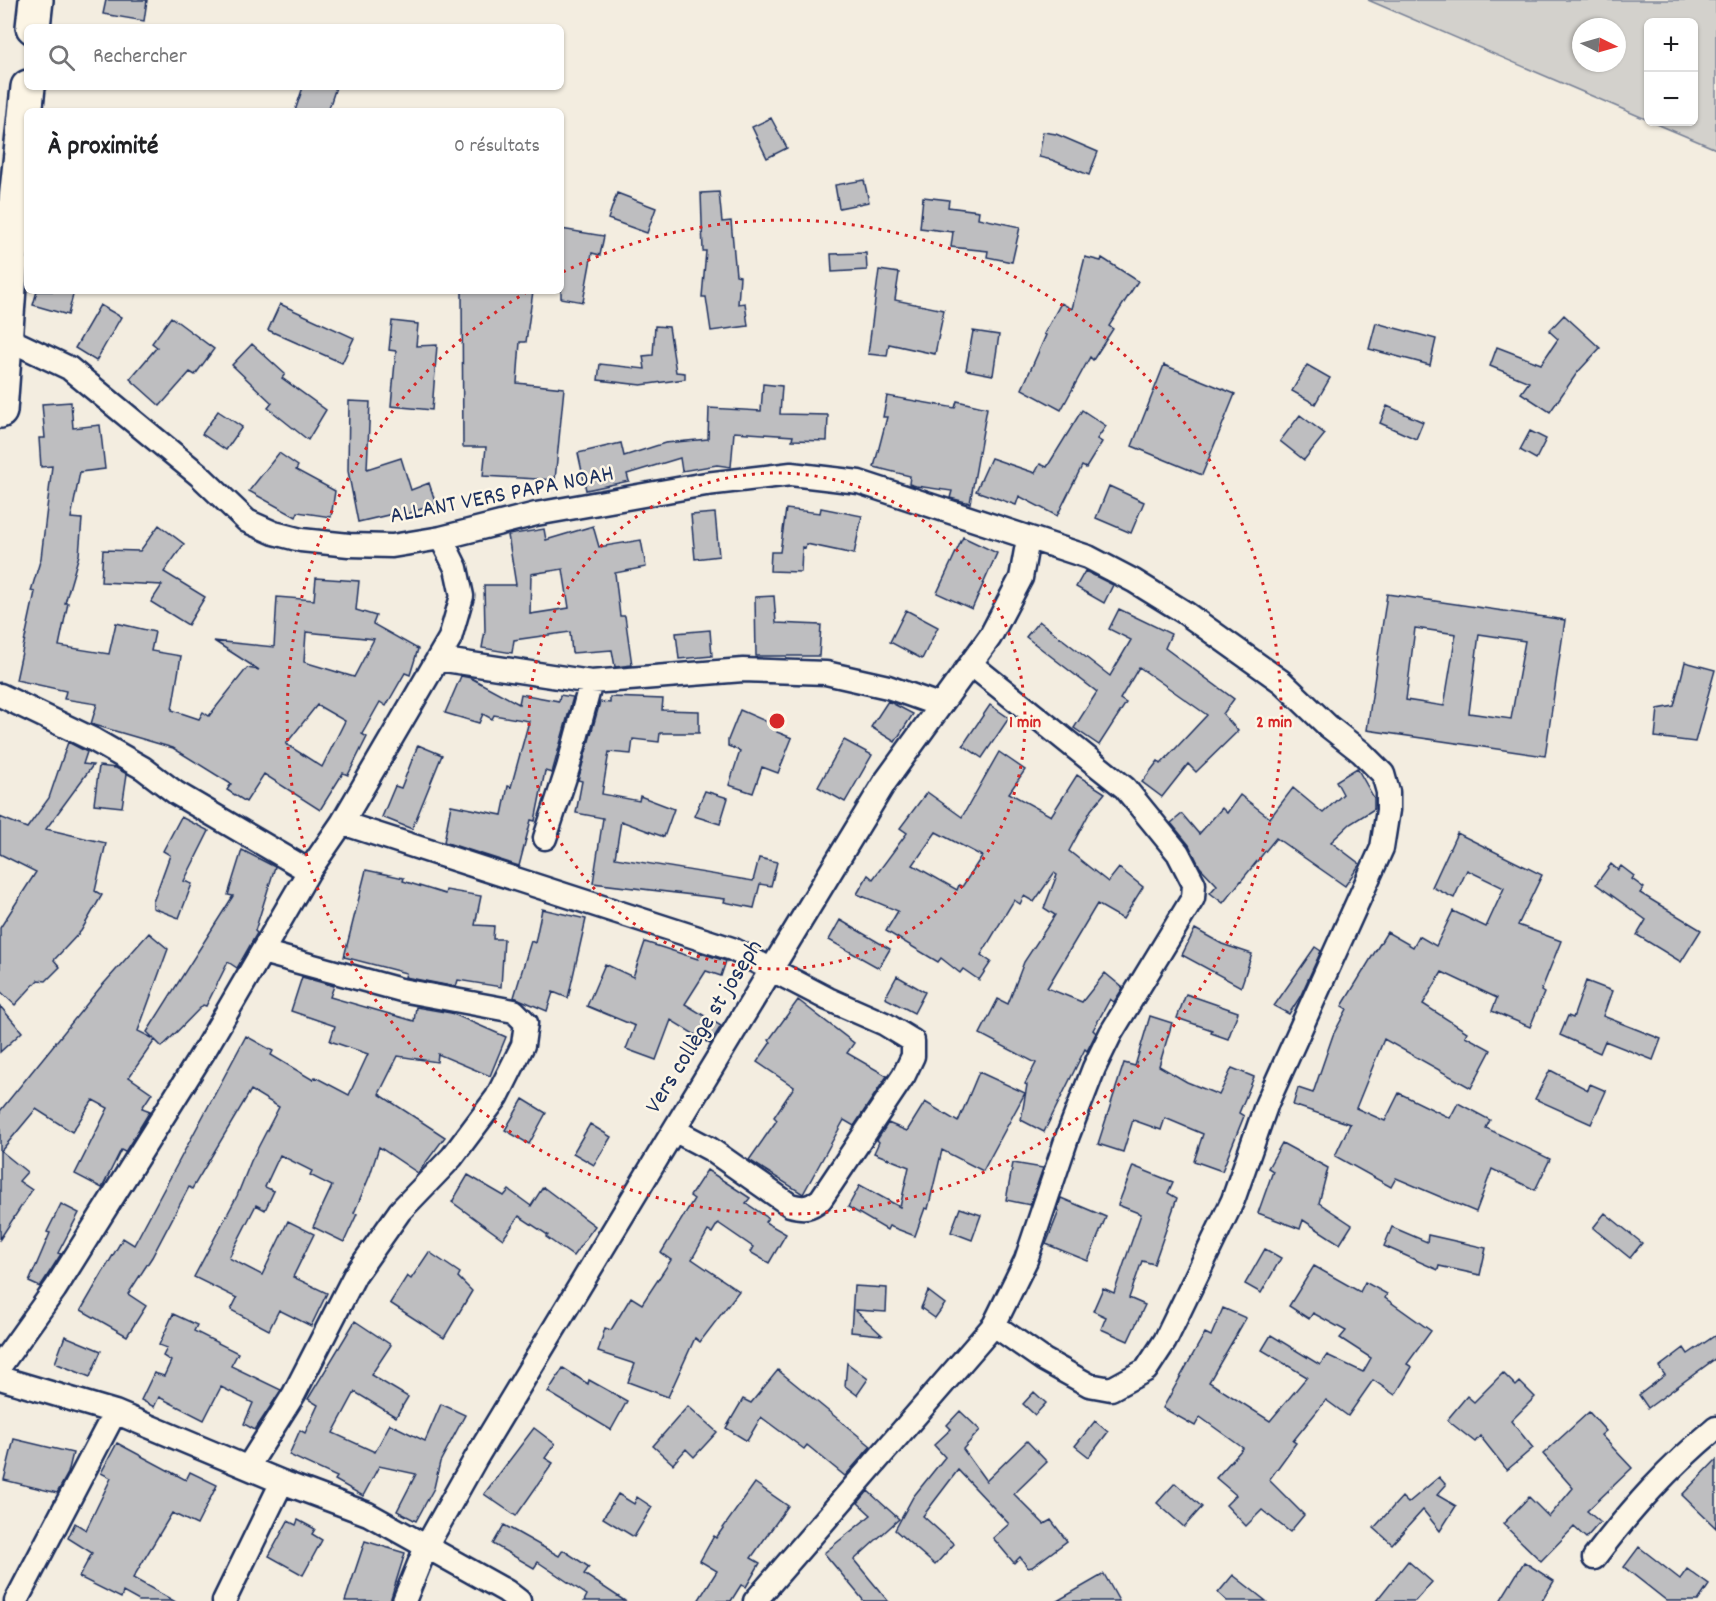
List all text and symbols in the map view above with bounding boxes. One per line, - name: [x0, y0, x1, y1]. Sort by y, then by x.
- north arrow: [1572, 18, 1626, 72]
- map controls: [1644, 18, 1698, 126]
- button: +: [1644, 18, 1698, 72]
- search box: [24, 24, 564, 90]
- icon: search: [45, 41, 78, 74]
- text: Rechercher: [93, 42, 187, 73]
- button: −: [1644, 72, 1698, 126]
- text: À proximité: [48, 129, 158, 166]
- text: 0 résultats: [454, 133, 540, 161]
- street label: ALLANT VERS PAPA NOAH: [387, 458, 617, 534]
- centre of rings: [767, 711, 787, 731]
- text: 1 min: [1009, 711, 1041, 736]
- text: 2 min: [1256, 711, 1292, 736]
- street label: Vers collège st joseph: [638, 933, 772, 1121]

